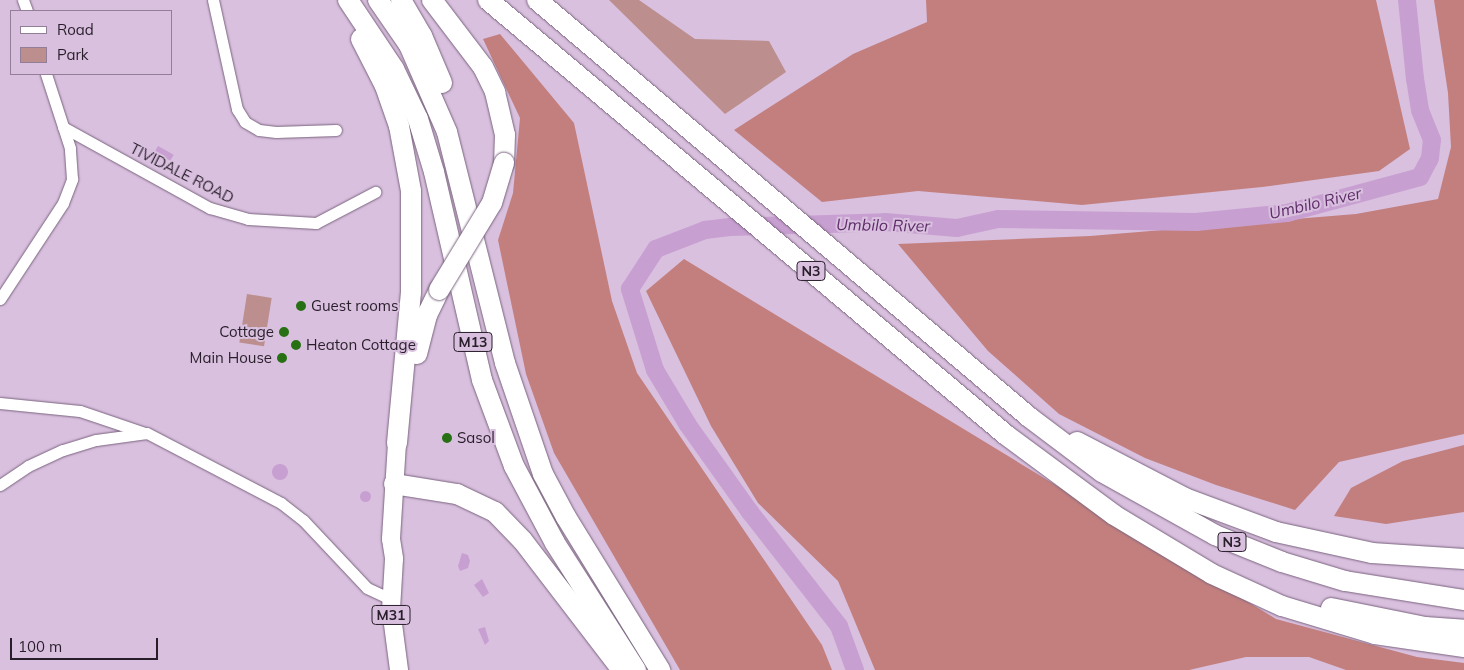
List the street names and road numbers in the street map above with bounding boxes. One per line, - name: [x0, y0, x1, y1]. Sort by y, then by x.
- street label: TIVIDALE ROAD: [127, 139, 237, 207]
- road number: N3: [796, 260, 826, 282]
- road number: M13: [453, 331, 493, 354]
- road number: N3: [1217, 530, 1247, 554]
- road number: M31: [371, 604, 411, 626]

